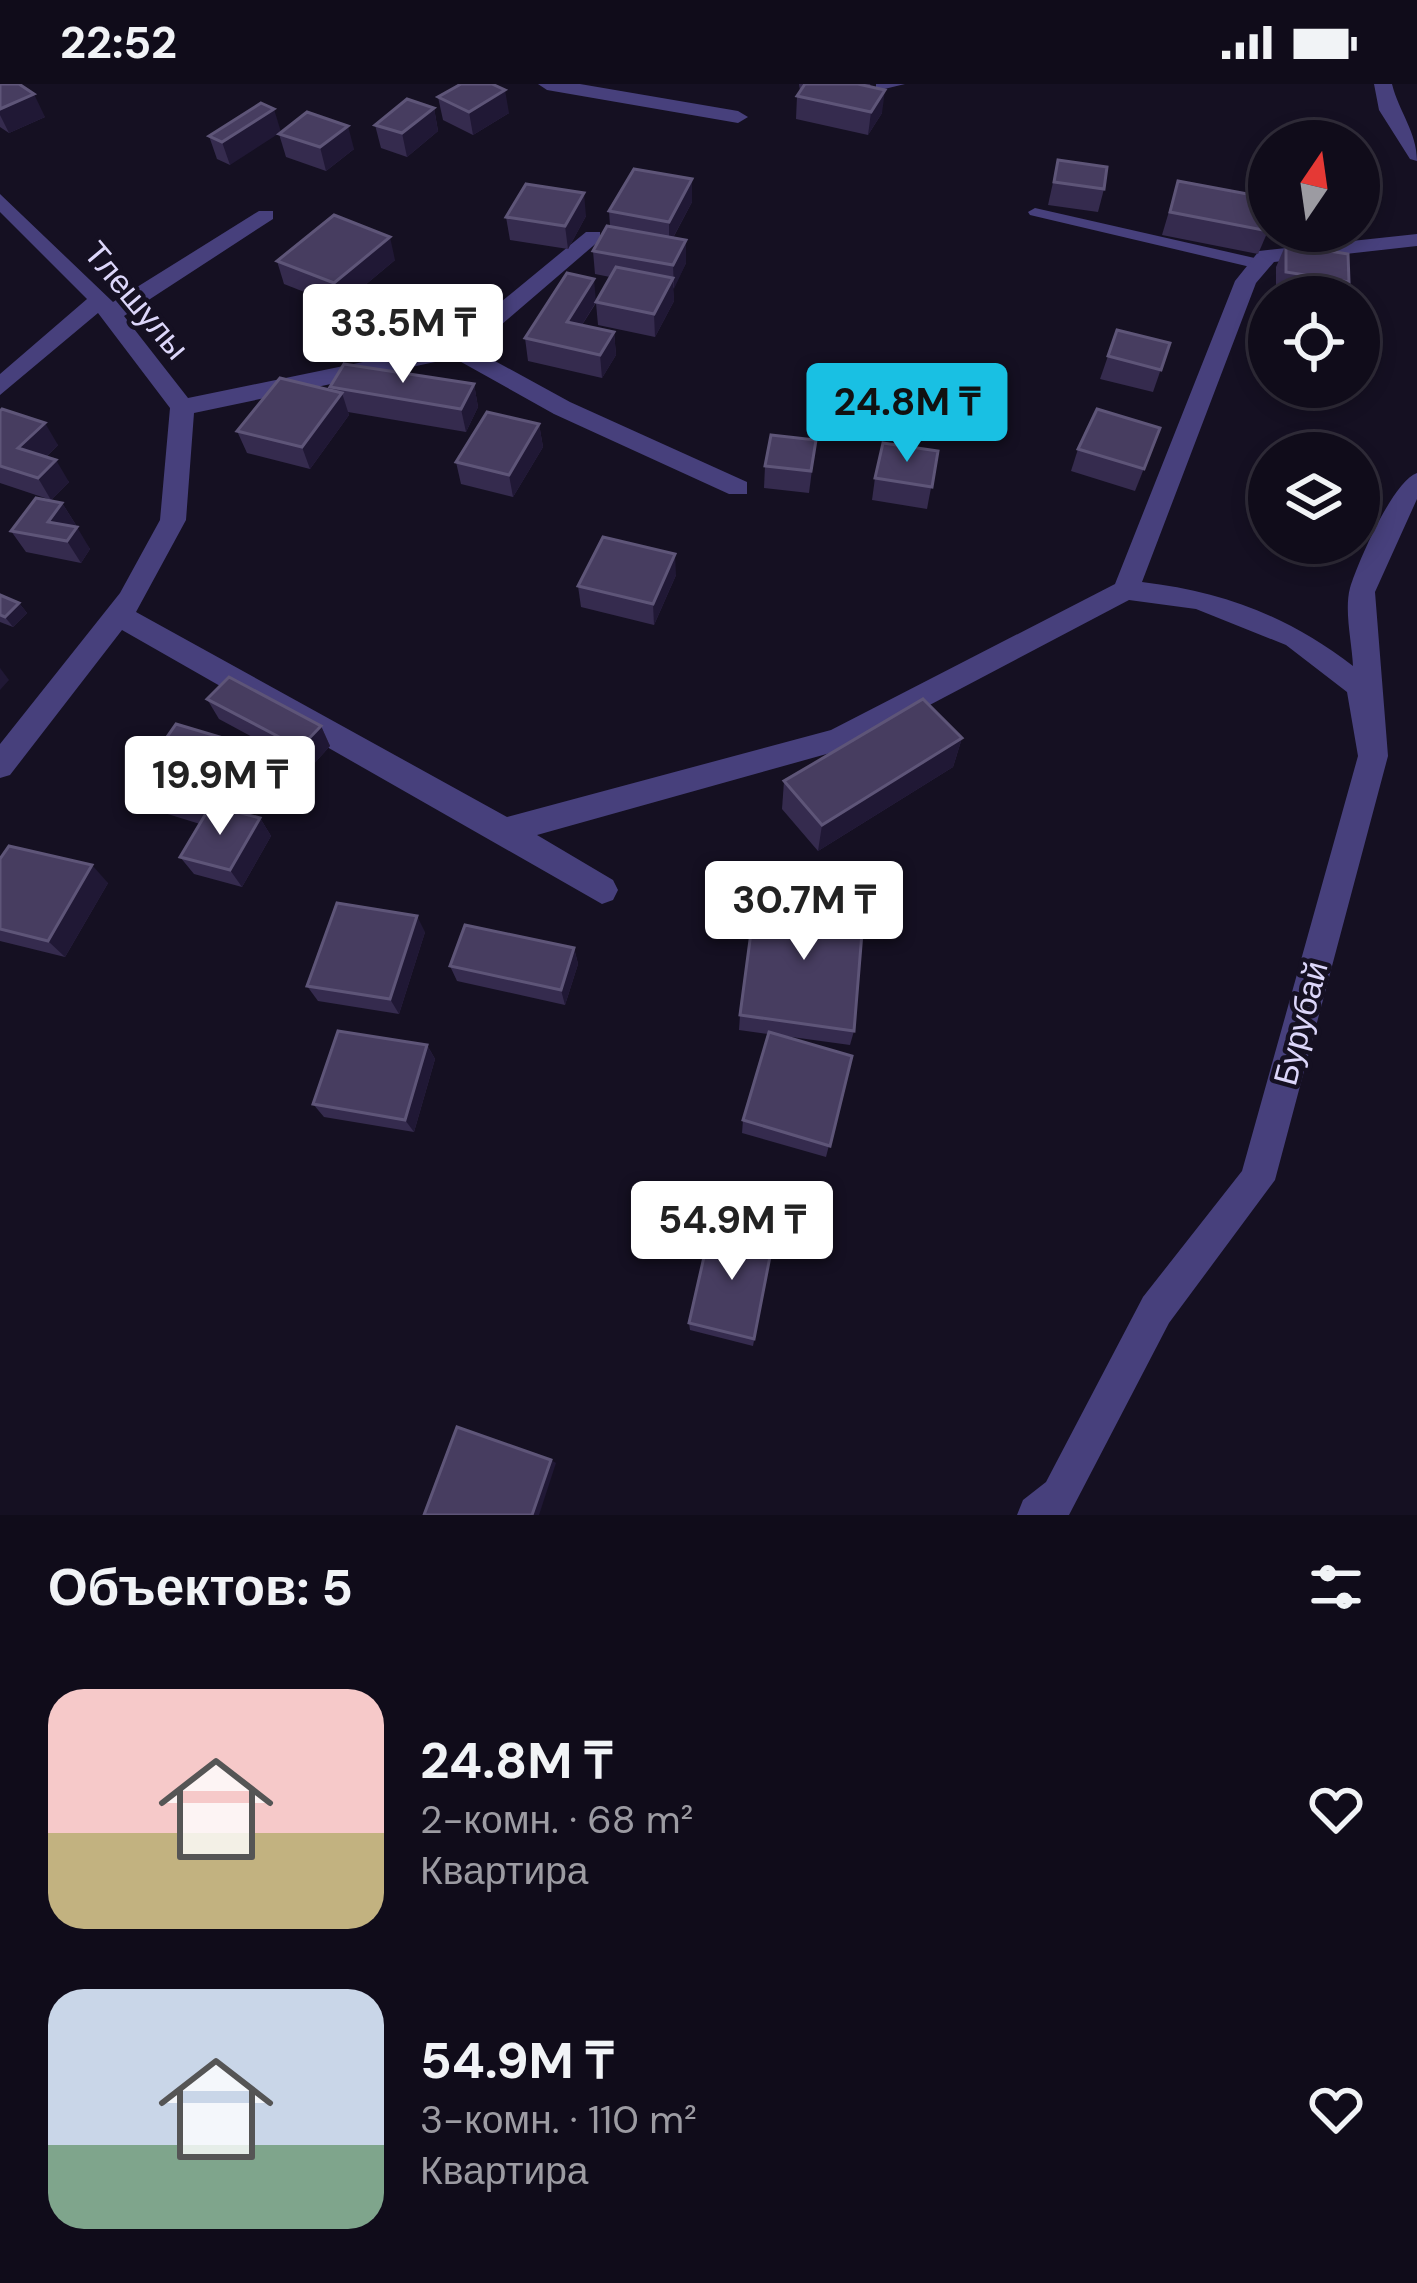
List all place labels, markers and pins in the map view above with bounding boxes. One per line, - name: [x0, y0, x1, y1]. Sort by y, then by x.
- pin: 33.5M ₸: [292, 284, 514, 386]
- pin: 24.8M ₸: [796, 363, 1018, 465]
- pin: 19.9M ₸: [109, 736, 331, 838]
- pin: 30.7M ₸: [693, 861, 915, 963]
- pin: 54.9M ₸: [621, 1181, 843, 1283]

